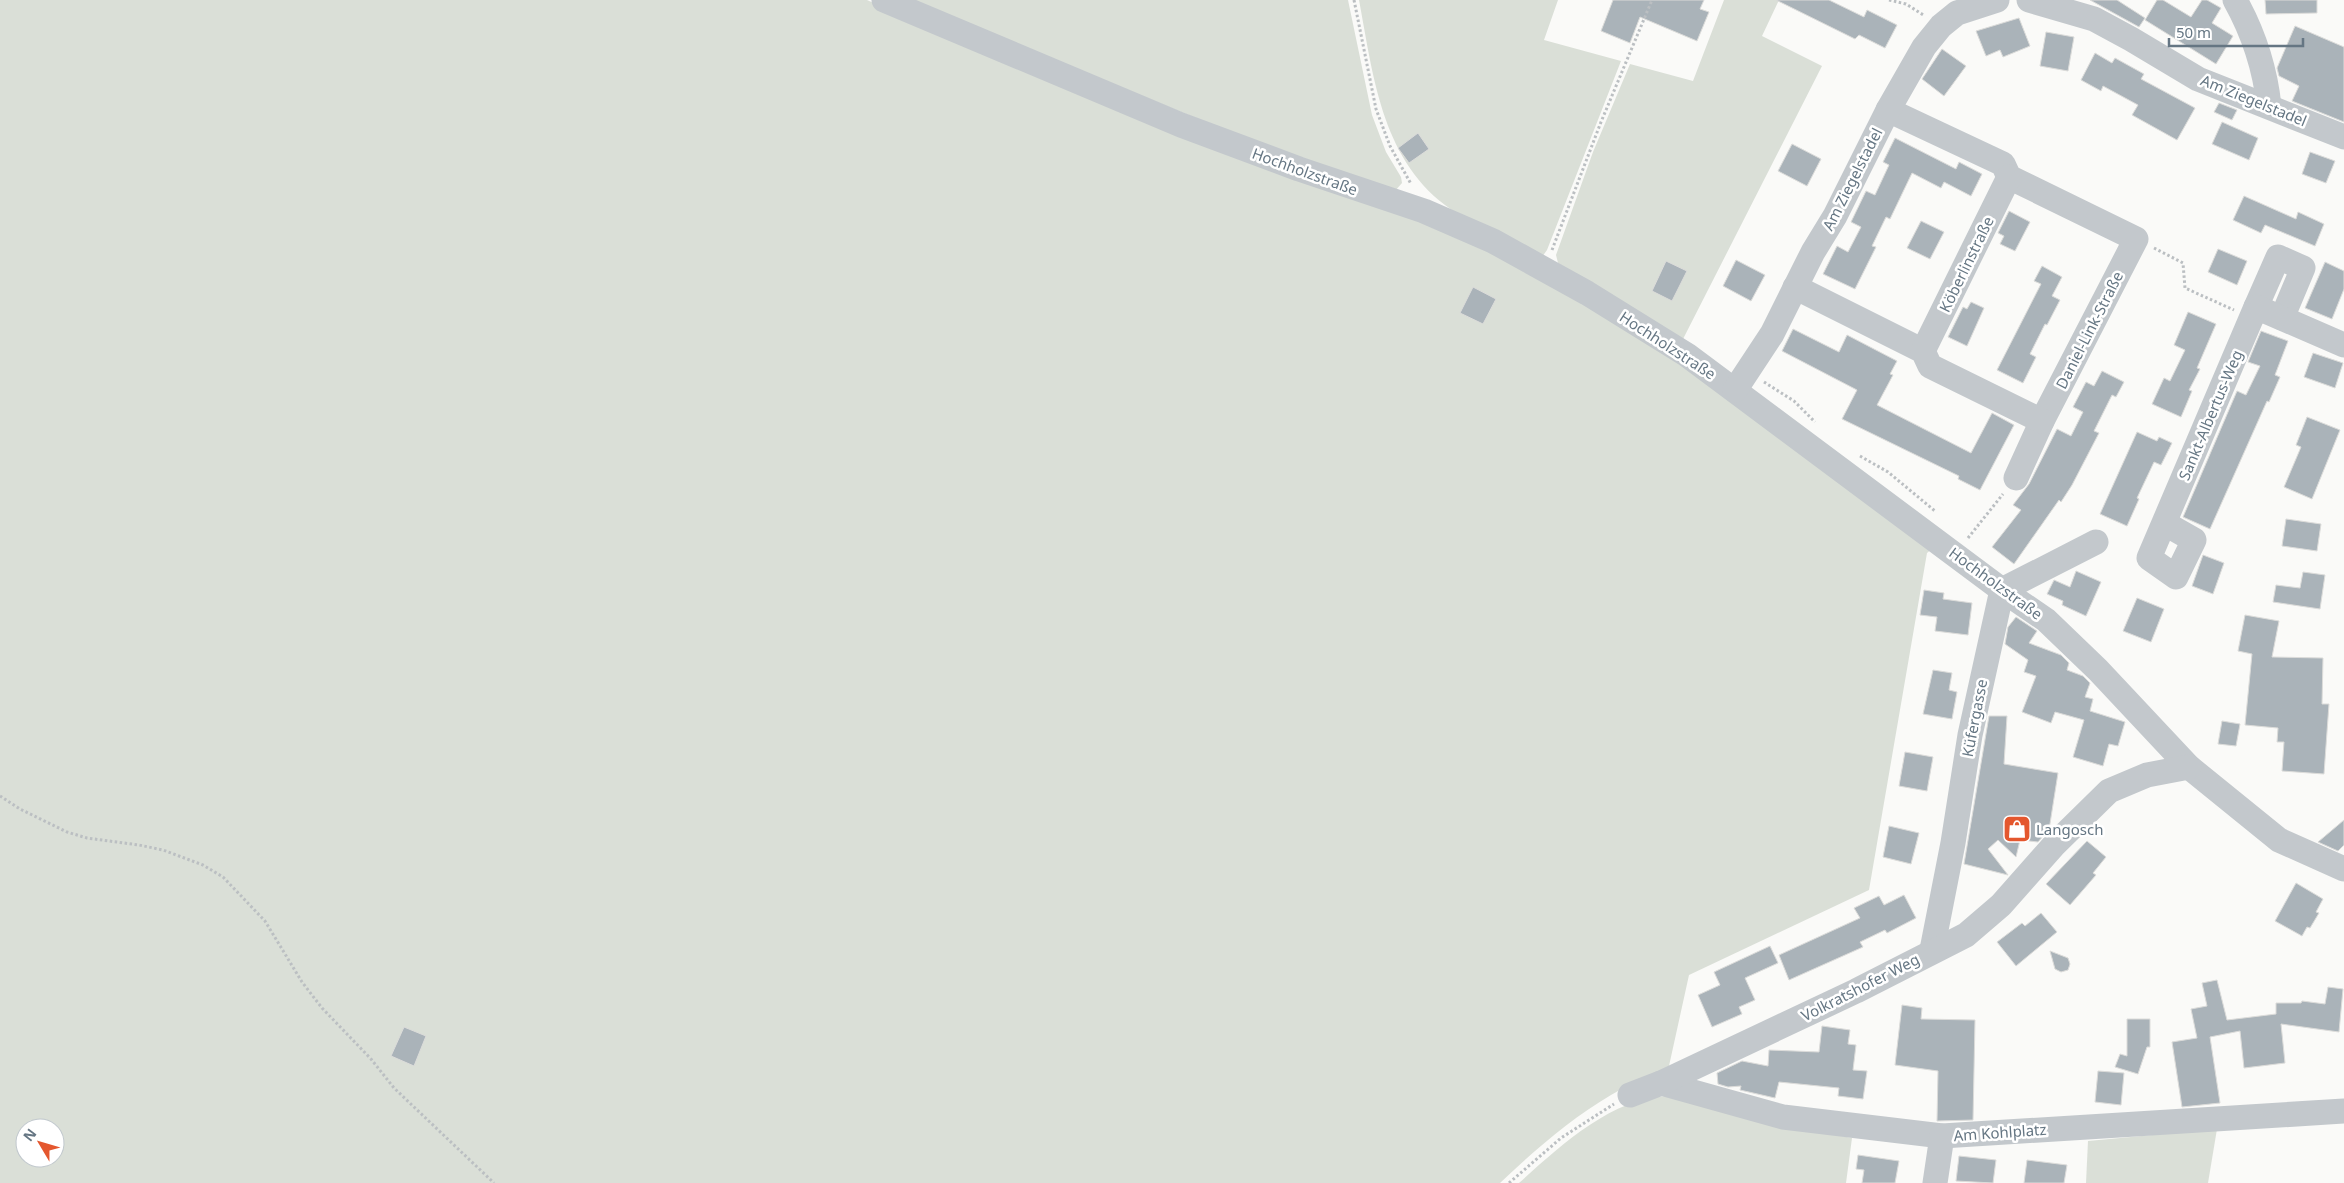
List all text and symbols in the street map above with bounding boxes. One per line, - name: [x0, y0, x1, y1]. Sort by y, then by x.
- scale bar: [2169, 15, 2303, 47]
- text: 50 m: [2176, 22, 2211, 42]
- street label: Am Ziegelstadel: [2198, 70, 2310, 130]
- street label: Am Ziegelstadel: [1818, 124, 1886, 234]
- street label: Hochholzstraße: [1250, 143, 1360, 199]
- street label: Köberlinstraße: [1934, 213, 1998, 315]
- street label: Daniel-Link-Straße: [2051, 268, 2127, 392]
- street label: Hochholzstraße: [1616, 306, 1720, 384]
- street label: Sankt-Albertus-Weg: [2174, 347, 2246, 483]
- street label: Hochholzstraße: [1945, 542, 2047, 624]
- street label: Küfergasse: [1957, 677, 1991, 759]
- shop icon: Langosch: [2002, 814, 2032, 844]
- place label: Langosch: [2036, 819, 2104, 839]
- street label: Volkratshofer Weg: [1798, 949, 1922, 1025]
- north arrow: [15, 1118, 65, 1168]
- street label: Am Kohlplatz: [1953, 1119, 2047, 1145]
- text: N: [18, 1124, 40, 1145]

